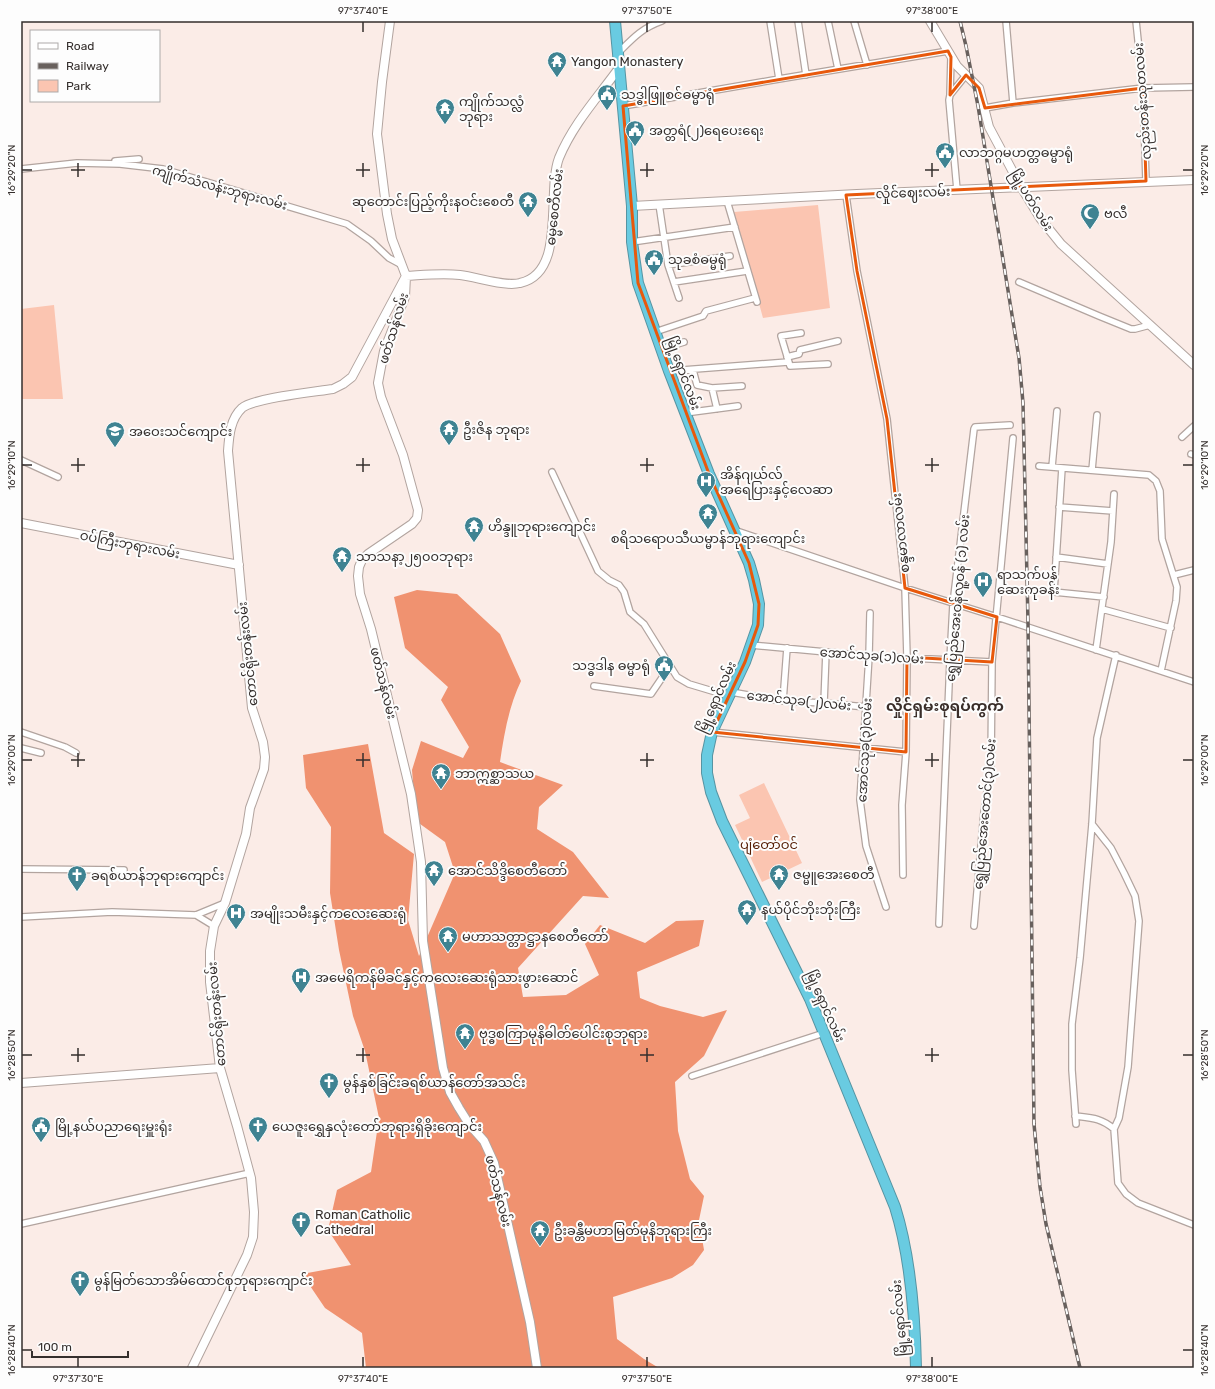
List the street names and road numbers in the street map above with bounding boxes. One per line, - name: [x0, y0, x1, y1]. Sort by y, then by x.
- street label: လှည်းတန်းသုတလမ်း: [1130, 42, 1157, 160]
- street label: ကျိုက်သံလန်းဘုရားလမ်း: [150, 161, 289, 216]
- street label: မြို့ပတ်လမ်း: [1004, 166, 1057, 235]
- street label: ဓမ္မစေတီလမ်း: [542, 168, 569, 246]
- street label: လှိုင်ဈေးလမ်း: [875, 183, 951, 204]
- street label: ဖတ်သန်လမ်း: [375, 291, 414, 366]
- street label: မြို့ရှောင်လမ်း: [660, 334, 705, 413]
- street label: စန္ဒမာလာလမ်း: [888, 492, 915, 574]
- street label: ရွှေပြည်အေးဝန်လူ့ဝန် (၁) လမ်း: [942, 514, 975, 683]
- street label: ဝပ်ကြီးဘုရားလမ်း: [78, 526, 181, 564]
- street label: တောင်ရိုးတန်းလမ်း: [234, 601, 263, 707]
- street label: အောင်သုခ(၁)လမ်း: [819, 643, 925, 670]
- street label: ဖတ်သန်လမ်း: [364, 645, 401, 721]
- street label: မြို့ရှောင်လမ်း: [693, 659, 742, 737]
- street label: အောင်သုခ(၂)လမ်း: [746, 687, 852, 716]
- street label: အောင်သုခ(၃)လမ်း: [853, 697, 878, 803]
- street label: ရွှေပြည်အေးတောင်(၃)လမ်း: [969, 738, 1002, 890]
- street label: တောင်ရိုးတန်းလမ်း: [203, 961, 232, 1067]
- street label: မြို့ရှောင်လမ်း: [800, 968, 849, 1046]
- street label: ဖတ်သန်လမ်း: [479, 1153, 516, 1229]
- street label: မြို့ရှောင်လမ်း: [888, 1279, 913, 1357]

